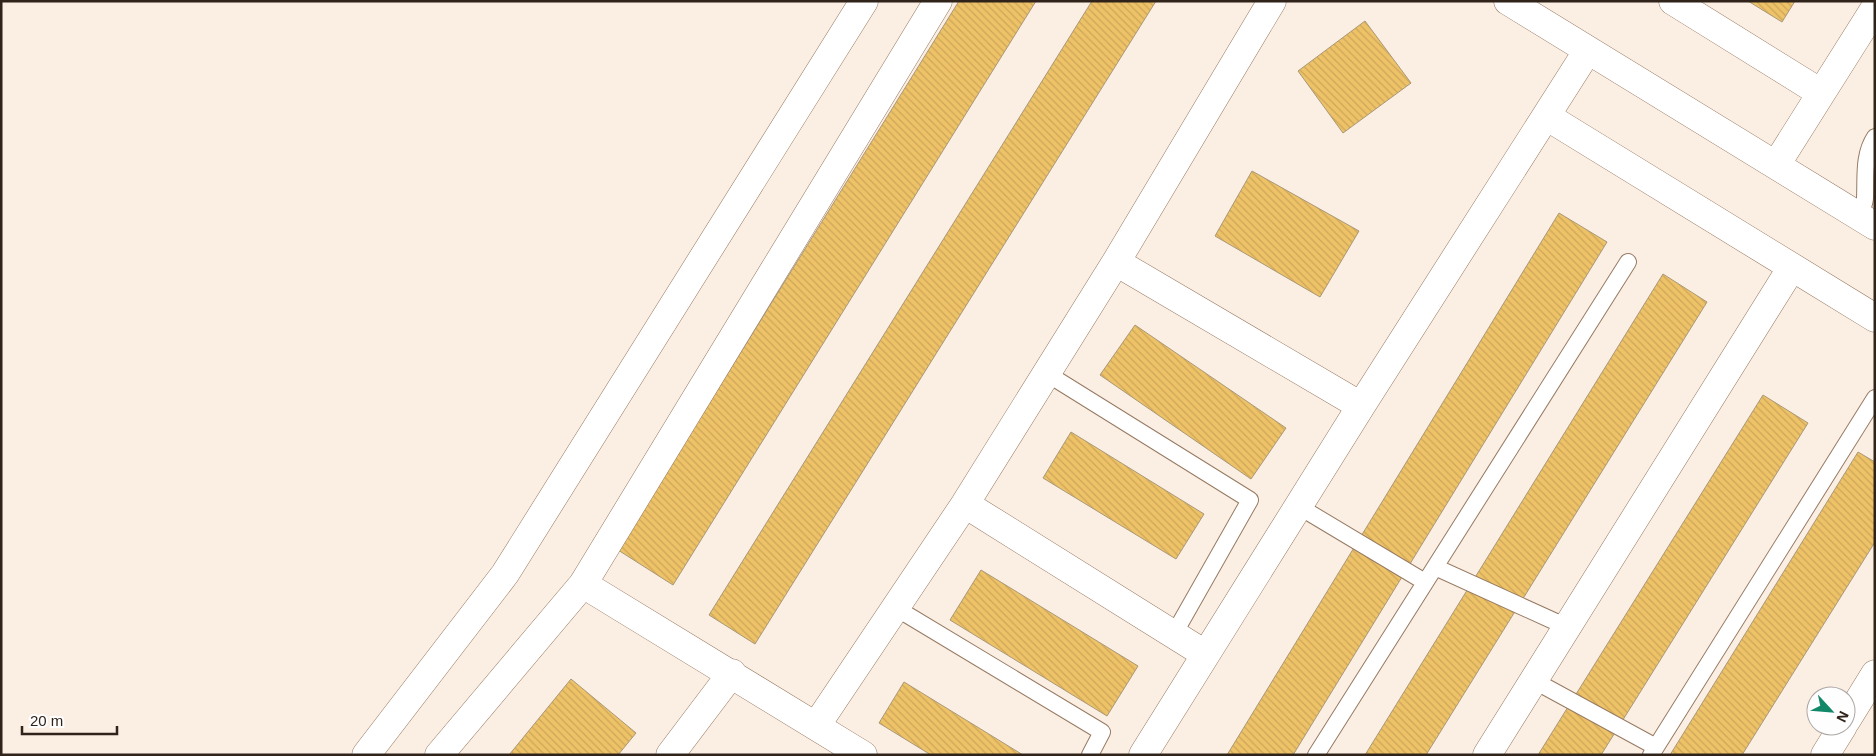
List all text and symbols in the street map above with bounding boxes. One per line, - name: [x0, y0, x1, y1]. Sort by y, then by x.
- north arrow: [1806, 686, 1856, 736]
- scale bar: [22, 704, 118, 736]
- text: N: [1833, 709, 1852, 725]
- text: 20 m: [30, 712, 63, 729]

